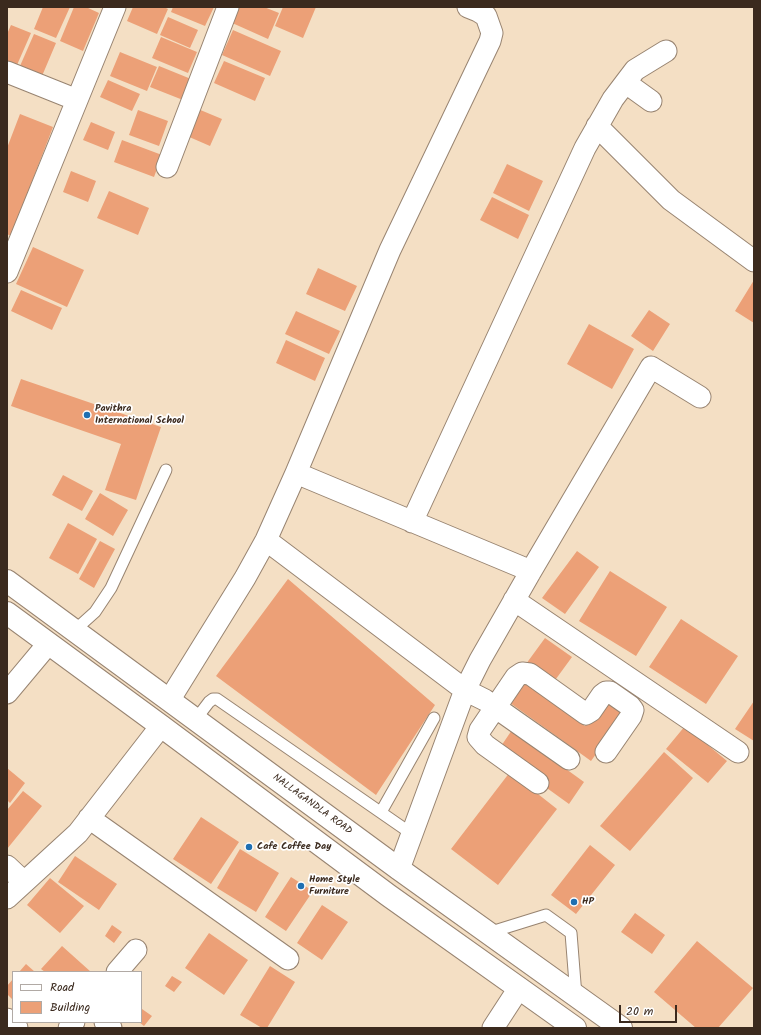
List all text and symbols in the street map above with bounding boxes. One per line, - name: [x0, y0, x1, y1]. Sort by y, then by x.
- place label: Pavithra International School: [95, 403, 184, 426]
- marker: Pavithra International School: [82, 410, 92, 420]
- street label: NALLAGANDLA ROAD: [270, 772, 354, 838]
- place label: Cafe Coffee Day: [257, 841, 331, 853]
- marker: Cafe Coffee Day: [244, 842, 254, 852]
- place label: Home Style Furniture: [309, 874, 360, 898]
- marker: Home Style Furniture: [296, 881, 306, 891]
- place label: HP: [582, 896, 594, 908]
- marker: HP: [569, 897, 579, 907]
- legend: [12, 971, 142, 1023]
- text: Road: [50, 978, 74, 997]
- scale bar: [621, 997, 679, 1023]
- text: Building: [50, 998, 90, 1017]
- text: 20 m: [626, 1002, 653, 1021]

